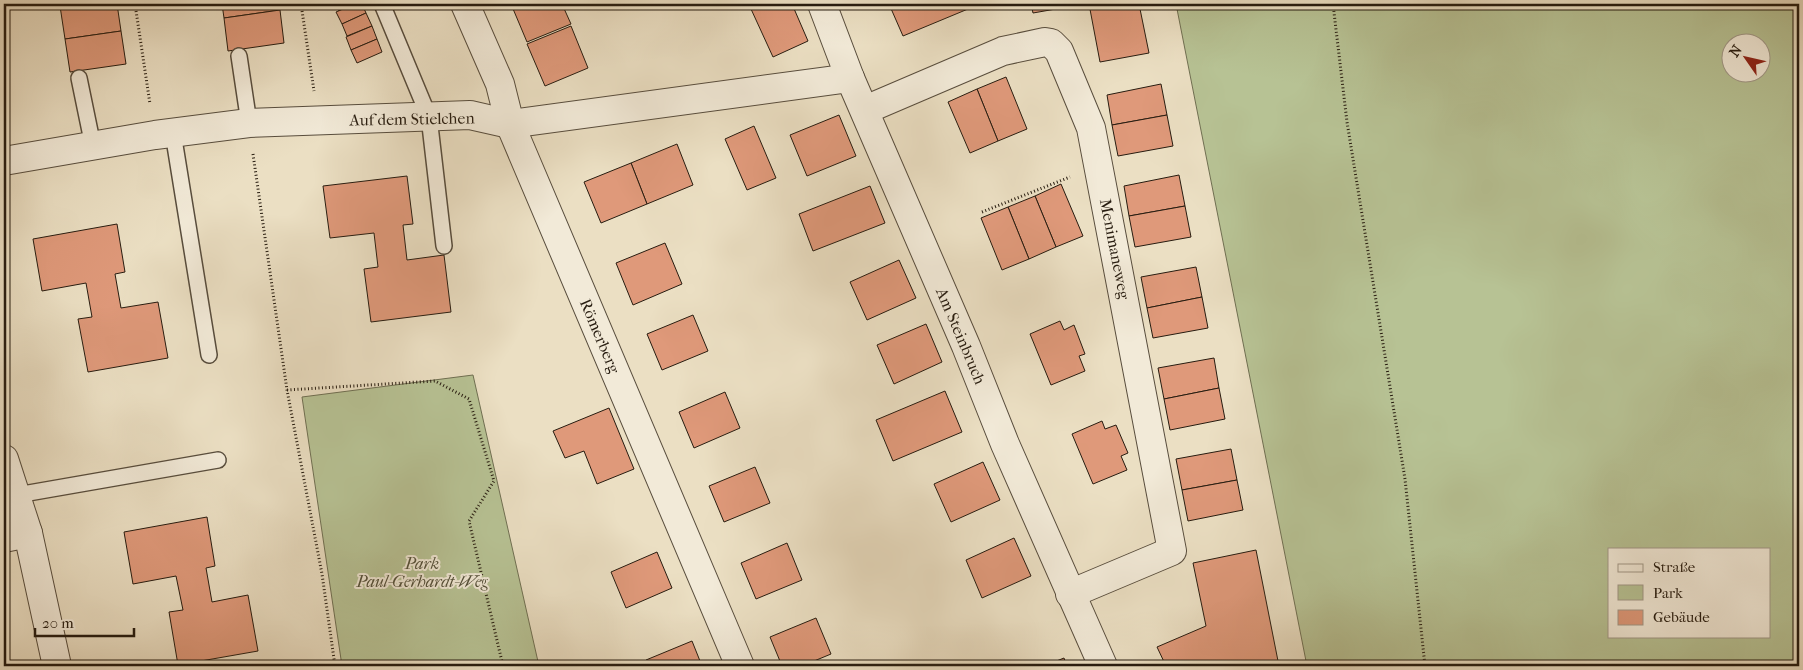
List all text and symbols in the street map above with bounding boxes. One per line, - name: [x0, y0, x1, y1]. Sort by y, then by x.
- north arrow: [1720, 32, 1770, 82]
- text: N: [1726, 42, 1746, 60]
- street label: Auf dem Stielchen: [348, 108, 475, 130]
- street label: Menimaneweg: [1096, 197, 1134, 301]
- street label: Am Steinbruch: [932, 284, 990, 387]
- street label: Römerberg: [576, 296, 624, 376]
- legend: [1608, 548, 1770, 638]
- park label: Park Paul-Gerhardt-Weg: [355, 554, 488, 591]
- text: Straße: [1653, 558, 1696, 576]
- text: Park: [1653, 584, 1683, 602]
- scale bar: [35, 605, 134, 637]
- text: Gebäude: [1653, 608, 1710, 626]
- text: 20 m: [42, 614, 74, 632]

